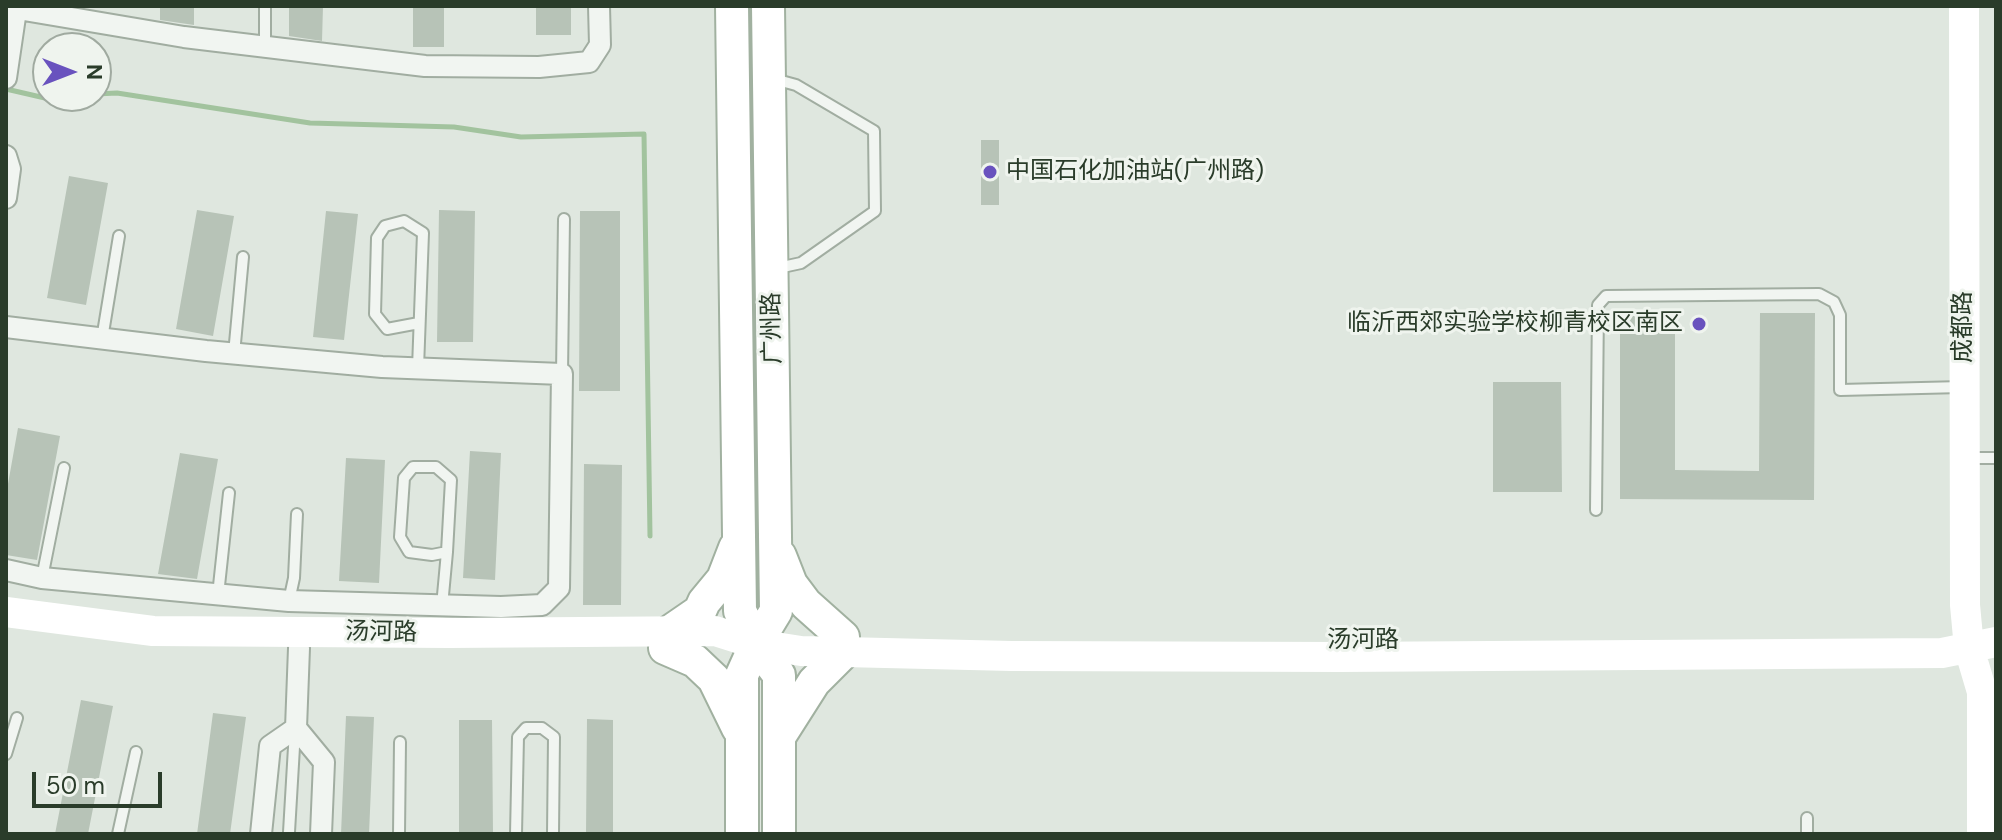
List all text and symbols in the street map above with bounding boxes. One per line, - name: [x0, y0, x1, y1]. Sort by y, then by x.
- north arrow: [32, 32, 112, 112]
- text: N: [80, 64, 109, 80]
- place label: 中国石化加油站(广州路): [1006, 158, 1264, 186]
- marker: 中国石化加油站(广州路): [981, 163, 999, 181]
- street label: 成都路: [1950, 291, 1978, 363]
- street label: 广州路: [758, 292, 788, 364]
- place label: 临沂西郊实验学校柳青校区南区: [1347, 310, 1683, 338]
- marker: 临沂西郊实验学校柳青校区南区: [1690, 315, 1708, 333]
- street label: 汤河路: [345, 618, 417, 648]
- street label: 汤河路: [1327, 627, 1399, 655]
- scale bar: [36, 756, 166, 806]
- text: 50 m: [46, 770, 105, 801]

